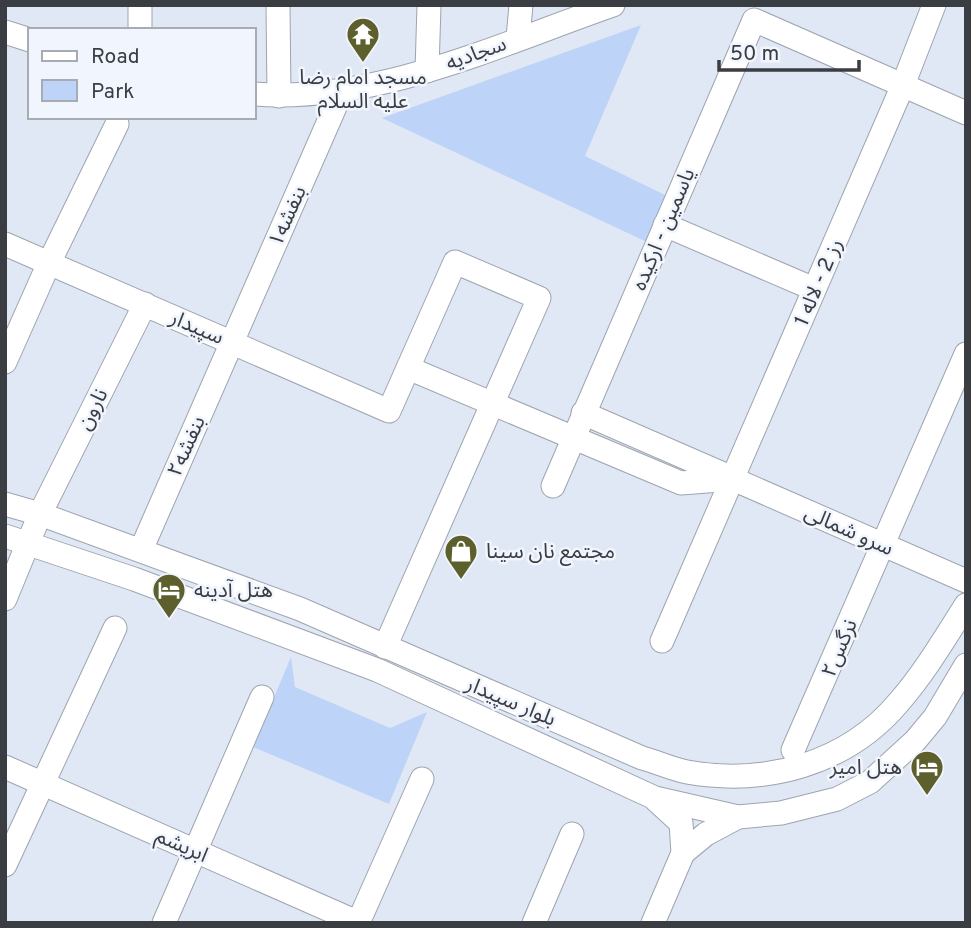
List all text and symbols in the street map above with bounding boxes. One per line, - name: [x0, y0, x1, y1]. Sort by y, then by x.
- temple icon: مسجد امام رضا علیه السلام: [344, 15, 382, 64]
- legend: [28, 28, 256, 119]
- scale bar: [719, 28, 859, 72]
- street label: سجادیه: [443, 31, 510, 78]
- text: 50 m: [730, 41, 779, 68]
- text: Road: [91, 44, 140, 71]
- place label: مسجد امام رضا علیه السلام: [299, 65, 427, 117]
- text: Park: [91, 79, 134, 106]
- street label: یاسمین - ارکیده: [626, 164, 702, 295]
- street label: بنفشه۱: [263, 182, 314, 251]
- street label: رز 2 - لاله 1: [789, 235, 850, 330]
- street label: سپیدار: [164, 305, 227, 352]
- street label: نارون: [71, 384, 115, 435]
- street label: بنفشه۲: [162, 412, 213, 481]
- street label: سرو شمالی: [800, 500, 897, 563]
- shop icon: مجتمع نان سینا: [442, 532, 480, 581]
- place label: مجتمع نان سینا: [486, 539, 615, 566]
- hotel icon: هتل آدینه: [150, 571, 188, 620]
- place label: هتل آدینه: [194, 578, 273, 605]
- street label: نرگس۲: [816, 615, 865, 682]
- street label: بلوار سپیدار: [460, 671, 560, 733]
- hotel icon: هتل امیر: [908, 748, 946, 797]
- place label: هتل امیر: [829, 755, 902, 782]
- street label: ابریشم: [151, 823, 212, 870]

